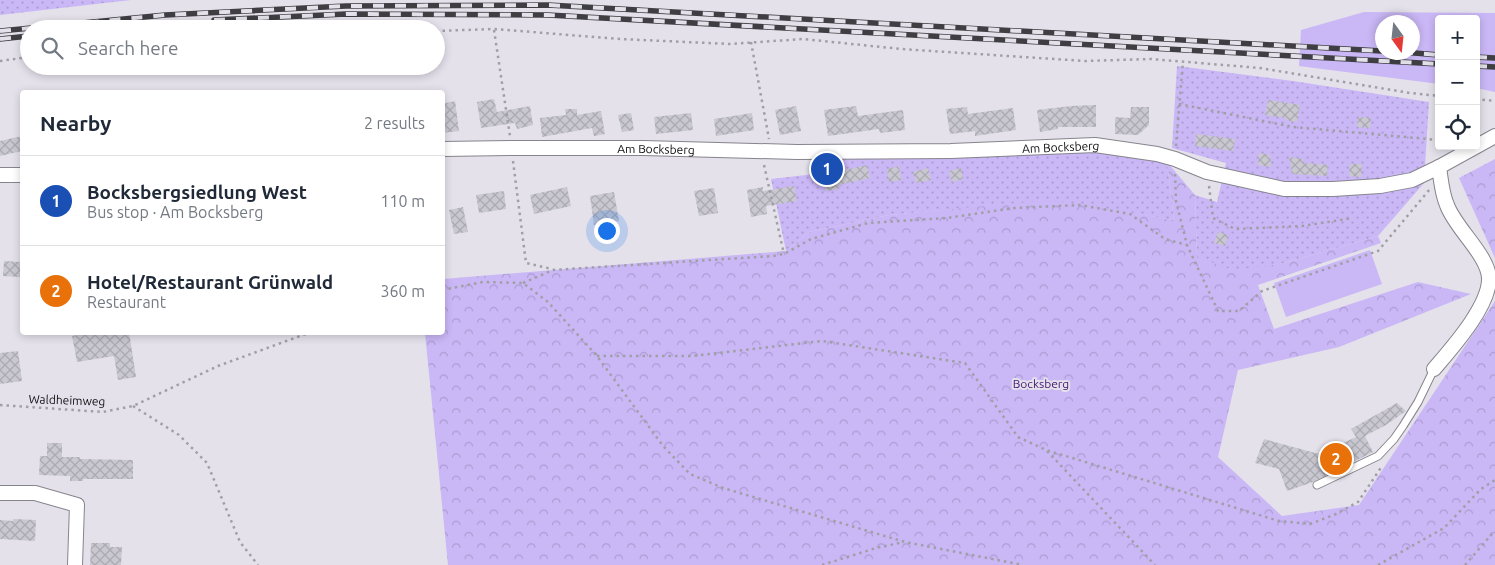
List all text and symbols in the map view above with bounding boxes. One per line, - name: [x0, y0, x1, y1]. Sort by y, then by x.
- north arrow: [1375, 15, 1420, 60]
- map controls: [1435, 15, 1480, 150]
- button: +: [1435, 15, 1480, 60]
- search box: [20, 20, 445, 75]
- icon: search: [38, 34, 66, 62]
- text: Search here: [78, 37, 178, 59]
- button: −: [1435, 60, 1480, 105]
- button: locate: [1435, 105, 1480, 150]
- text: Nearby: [40, 111, 111, 135]
- text: 2 results: [364, 114, 425, 132]
- street label: Am Bocksberg: [1022, 138, 1100, 155]
- street label: Am Bocksberg: [617, 142, 695, 156]
- pin: 1: [811, 150, 843, 188]
- text: Bocksbergsiedlung West: [87, 181, 307, 203]
- text: 1: [51, 192, 61, 210]
- text: 110 m: [380, 192, 425, 210]
- text: Bus stop · Am Bocksberg: [87, 203, 263, 221]
- your location: [594, 218, 620, 244]
- text: Hotel/Restaurant Grünwald: [87, 271, 333, 293]
- text: 2: [51, 282, 61, 300]
- text: 360 m: [380, 282, 425, 300]
- text: Restaurant: [87, 293, 166, 311]
- park label: Bocksberg: [1013, 377, 1069, 390]
- street label: Waldheimweg: [28, 392, 106, 408]
- pin: 2: [1320, 440, 1352, 478]

